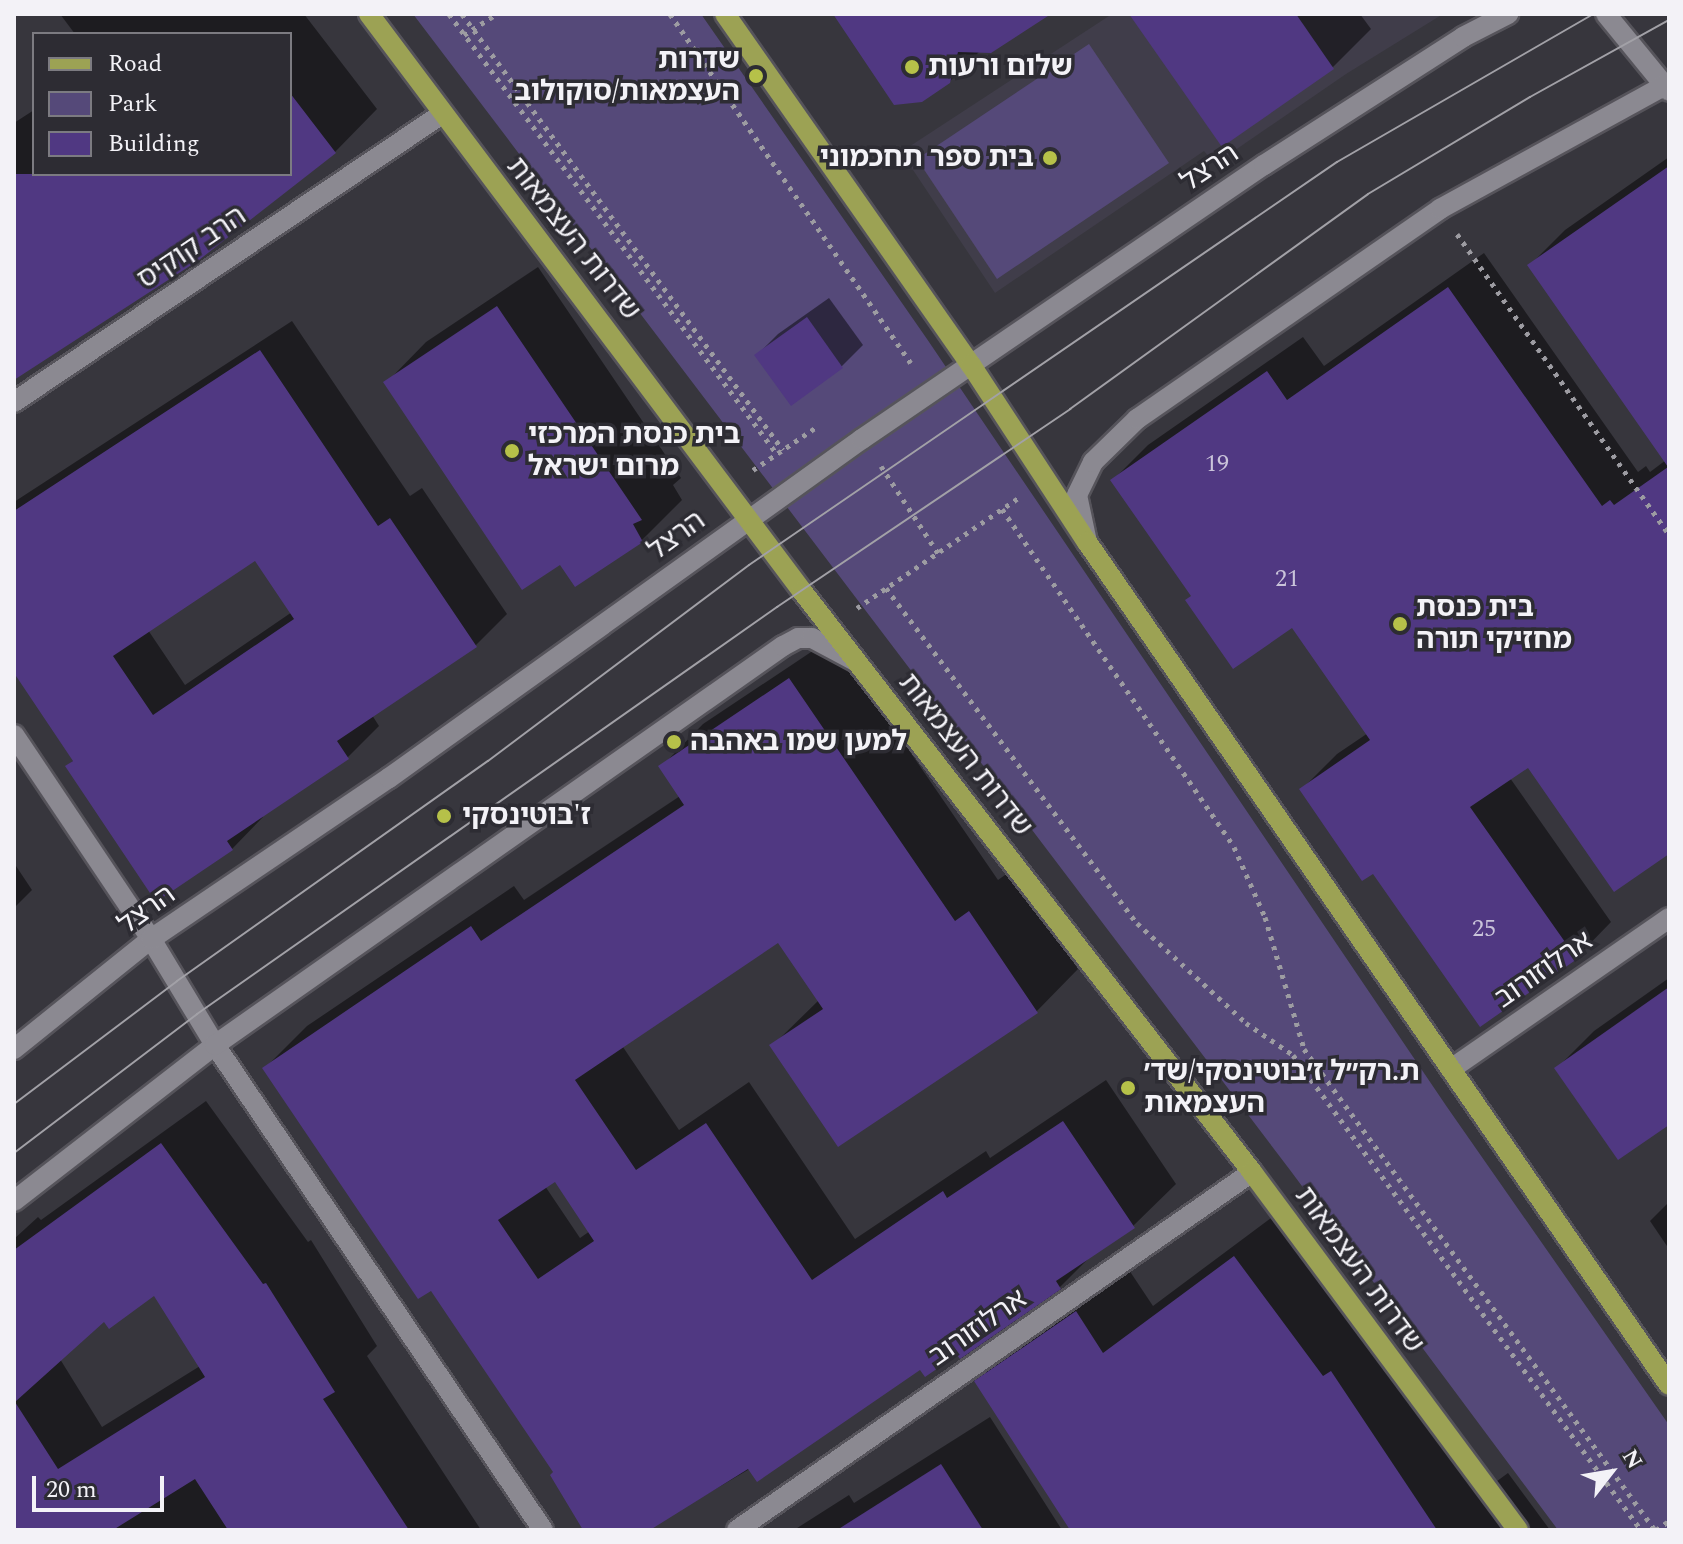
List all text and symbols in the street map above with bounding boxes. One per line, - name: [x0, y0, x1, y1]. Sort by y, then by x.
- legend: [32, 32, 292, 176]
- place label: שדרות העצמאות/סוקולוב: [514, 43, 740, 109]
- text: Road: [108, 46, 162, 82]
- place label: שלום ורעות: [928, 50, 1073, 84]
- marker: שלום ורעות: [903, 58, 921, 76]
- marker: שדרות העצמאות/סוקולוב: [747, 67, 765, 85]
- text: Park: [108, 86, 158, 122]
- text: Building: [108, 126, 200, 162]
- street label: הרצל: [1175, 137, 1245, 199]
- place label: בית ספר תחכמוני: [820, 141, 1034, 175]
- marker: בית ספר תחכמוני: [1041, 149, 1059, 167]
- street label: שדרות העצמאות: [499, 151, 647, 327]
- street label: הרב קוקיס: [131, 199, 253, 297]
- place label: בית כנסת המרכזי מרום ישראל: [528, 418, 740, 484]
- marker: בית כנסת המרכזי מרום ישראל: [503, 442, 521, 460]
- house number: 19: [1205, 451, 1229, 479]
- street label: הרצל: [642, 504, 712, 568]
- house number: 21: [1275, 566, 1299, 594]
- place label: בית כנסת מחזיקי תורה: [1416, 591, 1572, 657]
- marker: בית כנסת מחזיקי תורה: [1391, 615, 1409, 633]
- street label: שדרות העצמאות: [891, 667, 1039, 843]
- place label: למען שמו באהבה: [690, 725, 907, 759]
- marker: למען שמו באהבה: [665, 733, 683, 751]
- place label: ז'בוטינסקי: [462, 799, 591, 833]
- marker: ז'בוטינסקי: [433, 805, 455, 827]
- street label: הרצל: [112, 878, 182, 942]
- house number: 25: [1472, 916, 1496, 944]
- street label: ארלוזורוב: [1489, 924, 1599, 1016]
- place label: ת.רק״ל ז׳בוטינסקי/שד׳ העצמאות: [1144, 1055, 1420, 1121]
- marker: ת.רק״ל ז׳בוטינסקי/שד׳ העצמאות: [1119, 1079, 1137, 1097]
- street label: שדרות העצמאות: [1287, 1180, 1431, 1360]
- street label: ארלוזורוב: [923, 1282, 1033, 1374]
- north arrow: [1571, 1432, 1651, 1512]
- text: N: [1613, 1443, 1651, 1476]
- scale bar: [36, 1460, 168, 1510]
- text: 20 m: [46, 1472, 97, 1508]

